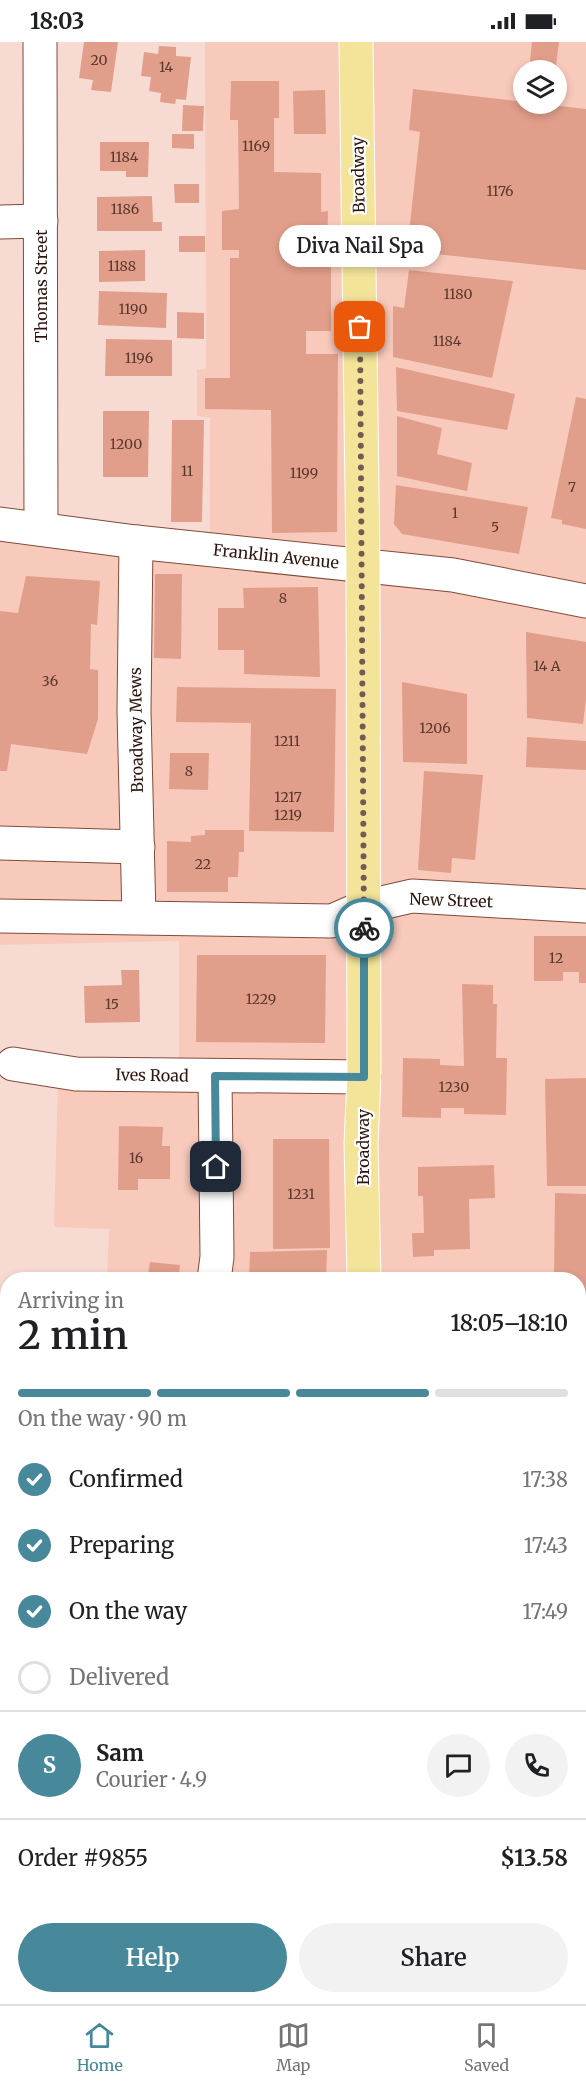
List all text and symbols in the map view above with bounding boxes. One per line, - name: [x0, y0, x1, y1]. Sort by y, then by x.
- text: 18:03: [30, 7, 84, 35]
- house number: 20: [90, 51, 108, 69]
- house number: 14: [159, 58, 173, 76]
- map controls: [513, 60, 567, 114]
- button: layers: [513, 60, 567, 114]
- street label: Broadway: [347, 136, 369, 213]
- house number: 1169: [242, 137, 270, 155]
- house number: 1184: [110, 148, 139, 166]
- house number: 1176: [486, 182, 514, 200]
- house number: 1186: [111, 200, 139, 218]
- callout: Diva Nail Spa: [279, 225, 441, 267]
- street label: Thomas Street: [31, 229, 51, 342]
- text: Diva Nail Spa: [296, 233, 424, 258]
- house number: 1188: [108, 257, 136, 275]
- house number: 1180: [443, 285, 473, 303]
- house number: 1190: [118, 300, 148, 318]
- pin: [334, 301, 385, 352]
- icon: bag: [343, 310, 376, 343]
- house number: 1184: [433, 332, 462, 350]
- house number: 1196: [125, 349, 153, 367]
- house number: 1200: [110, 435, 142, 453]
- house number: 11: [181, 462, 193, 480]
- house number: 1199: [290, 464, 318, 482]
- house number: 7: [568, 478, 576, 496]
- house number: 1: [452, 504, 458, 522]
- house number: 5: [491, 518, 499, 536]
- street label: Franklin Avenue: [212, 539, 340, 573]
- house number: 8: [279, 589, 287, 607]
- house number: 14 A: [533, 657, 561, 675]
- street label: Broadway Mews: [125, 667, 147, 793]
- house number: 36: [42, 672, 58, 690]
- house number: 1206: [419, 719, 451, 737]
- house number: 1211: [274, 732, 300, 750]
- house number: 8: [185, 762, 193, 780]
- house number: 1217: [274, 788, 302, 806]
- house number: 1219: [274, 806, 302, 824]
- house number: 22: [195, 855, 211, 873]
- street label: New Street: [409, 889, 494, 911]
- courier: [334, 898, 394, 958]
- icon: bike: [348, 912, 381, 945]
- house number: 12: [549, 949, 563, 967]
- house number: 1229: [246, 990, 276, 1008]
- house number: 15: [105, 995, 119, 1013]
- street label: Ives Road: [115, 1064, 189, 1086]
- house number: 1230: [439, 1078, 469, 1096]
- street label: Broadway: [353, 1108, 373, 1185]
- pin: [190, 1141, 241, 1192]
- house number: 16: [129, 1149, 143, 1167]
- icon: home: [199, 1150, 232, 1183]
- house number: 1231: [287, 1185, 315, 1203]
- text: Arriving in: [18, 1288, 124, 1313]
- text: 18:05–18:10: [450, 1309, 568, 1337]
- text: 2 min: [18, 1311, 128, 1360]
- text: On the way · 90 m: [18, 1406, 187, 1431]
- icon: check: [18, 1463, 51, 1496]
- text: Confirmed: [69, 1465, 183, 1493]
- text: 17:38: [522, 1467, 568, 1492]
- icon: check: [18, 1529, 51, 1562]
- text: Preparing: [69, 1531, 174, 1559]
- text: 17:43: [524, 1533, 568, 1558]
- icon: check: [18, 1595, 51, 1628]
- text: On the way: [69, 1597, 187, 1625]
- text: 17:49: [523, 1599, 568, 1624]
- text: Delivered: [69, 1663, 169, 1691]
- button: chat: [427, 1734, 490, 1797]
- button: phone: [505, 1734, 568, 1797]
- text: Sam: [96, 1739, 144, 1767]
- text: S: [43, 1751, 56, 1779]
- text: Courier · 4.9: [96, 1767, 207, 1792]
- text: Order #9855: [18, 1844, 148, 1872]
- text: $13.58: [500, 1844, 568, 1872]
- button: Help: [18, 1923, 287, 1992]
- button: Share: [299, 1923, 568, 1992]
- tab: Home: [77, 2019, 123, 2075]
- tab: Map: [276, 2019, 310, 2075]
- tab: Saved: [464, 2019, 509, 2075]

